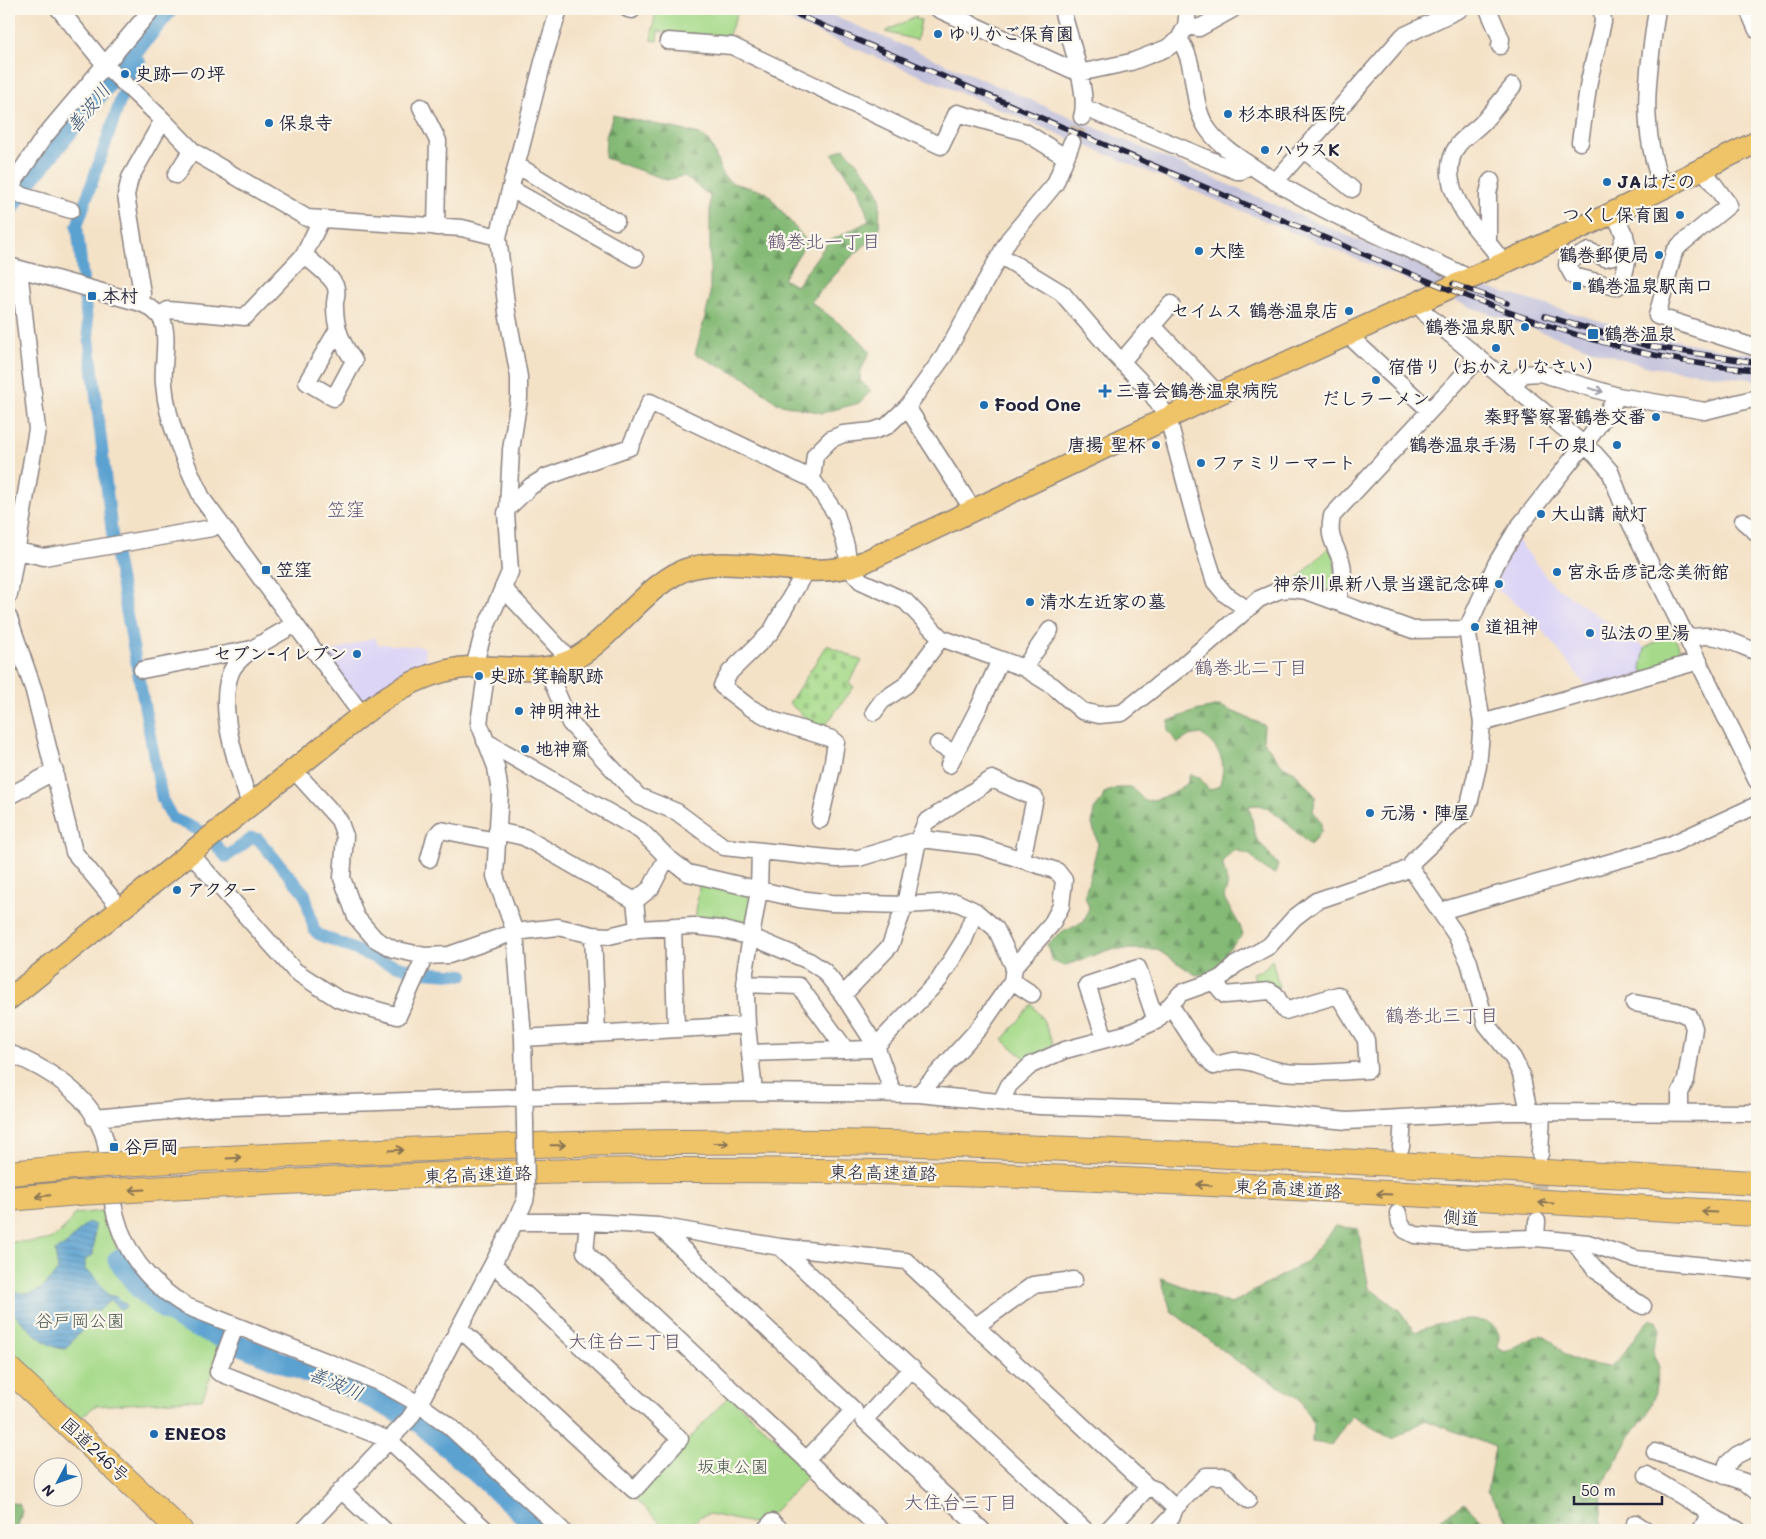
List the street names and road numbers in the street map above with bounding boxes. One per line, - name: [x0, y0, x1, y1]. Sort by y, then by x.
- street label: 東名高速道路: [829, 1159, 937, 1185]
- street label: 東名高速道路: [424, 1160, 532, 1188]
- street label: 東名高速道路: [1233, 1173, 1343, 1203]
- street label: 側道: [1442, 1204, 1480, 1230]
- street label: 国道246号: [56, 1411, 135, 1487]

